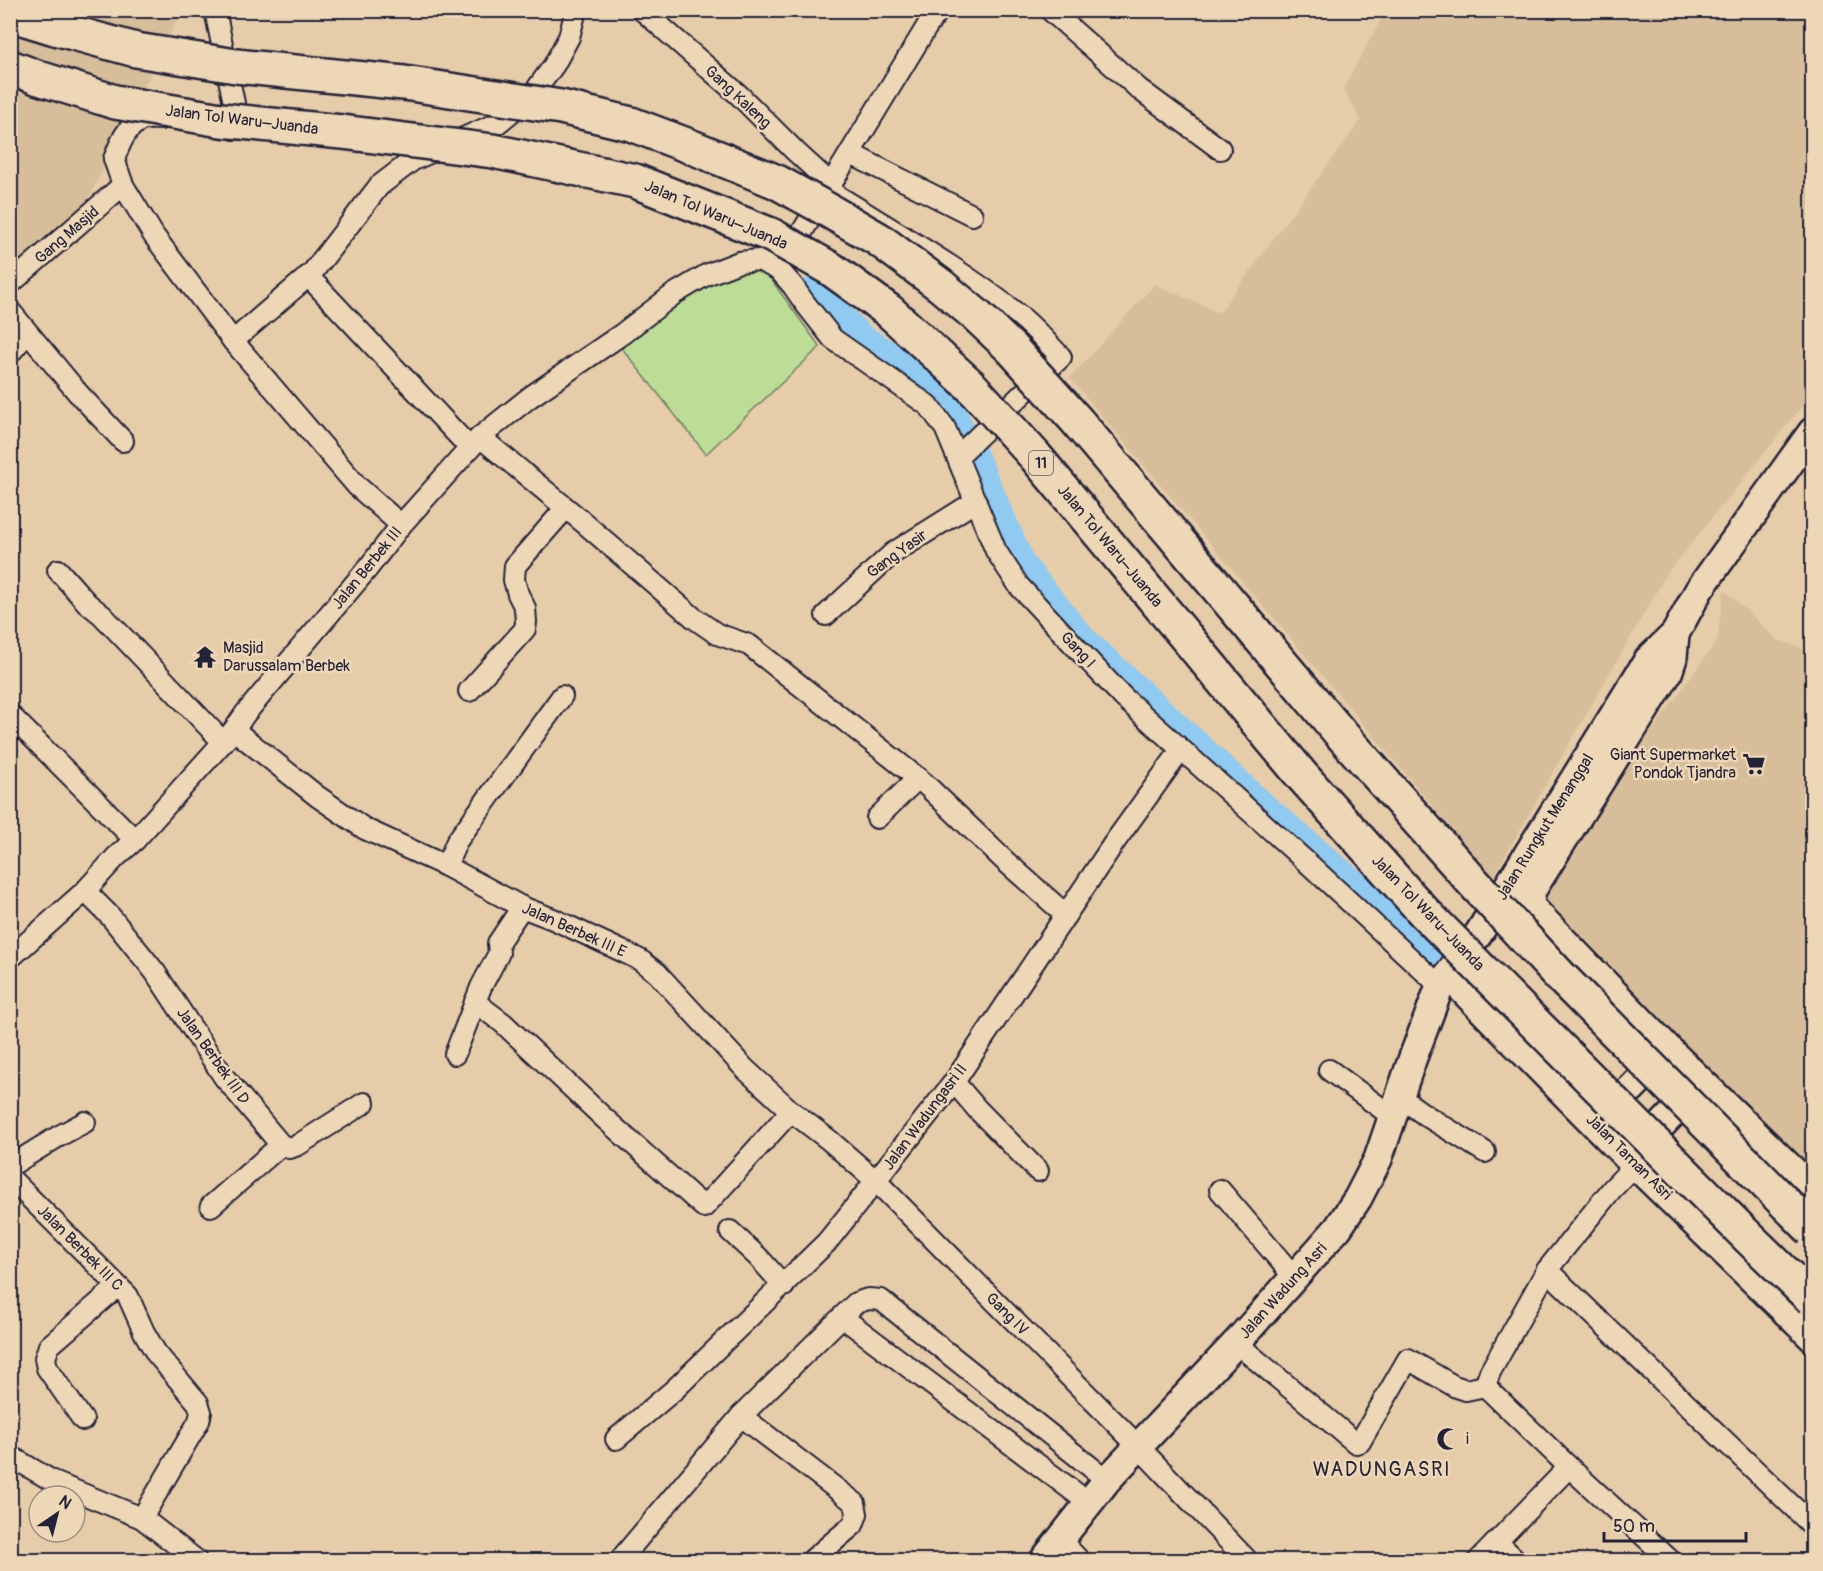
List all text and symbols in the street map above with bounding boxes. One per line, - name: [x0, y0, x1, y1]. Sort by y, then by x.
- street label: Gang Kaleng: [701, 61, 775, 133]
- street label: Jalan Tol Waru–Juanda: [164, 101, 320, 139]
- street label: Jalan Tol Waru–Juanda: [641, 176, 791, 254]
- street label: Gang Masjid: [31, 202, 103, 268]
- road number: 11: [1029, 451, 1053, 475]
- street label: Jalan Tol Waru–Juanda: [1053, 481, 1167, 611]
- street label: Jalan Berbek III: [328, 523, 406, 613]
- street label: Gang Yasir: [863, 525, 931, 583]
- street label: Gang I: [1056, 628, 1100, 672]
- place label: Masjid Darussalam Berbek: [223, 638, 350, 676]
- temple icon: Masjid Darussalam Berbek: [192, 644, 218, 670]
- place label: Giant Supermarket Pondok Tjandra: [1610, 745, 1737, 783]
- street label: Jalan Rungkut Menanggal: [1492, 750, 1598, 904]
- supermarket icon: Giant Supermarket Pondok Tjandra: [1741, 751, 1767, 777]
- street label: Jalan Tol Waru–Juanda: [1367, 851, 1489, 975]
- street label: Jalan Berbek III E: [519, 898, 629, 962]
- street label: Jalan Berbek III D: [172, 1004, 254, 1108]
- street label: Jalan Wadungasri II: [878, 1060, 972, 1174]
- street label: Jalan Taman Asri: [1582, 1110, 1676, 1204]
- street label: Jalan Berbek III C: [33, 1201, 127, 1295]
- street label: Jalan Wadung Asri: [1235, 1239, 1331, 1343]
- street label: Gang IV: [981, 1288, 1033, 1340]
- mosque icon: i: [1435, 1426, 1461, 1452]
- place label: i: [1466, 1429, 1469, 1449]
- district label: WADUNGASRI: [1313, 1457, 1451, 1482]
- north arrow: [27, 1484, 87, 1544]
- text: N: [55, 1491, 75, 1514]
- scale bar: [1604, 1505, 1746, 1543]
- text: 50 m: [1613, 1515, 1655, 1538]

